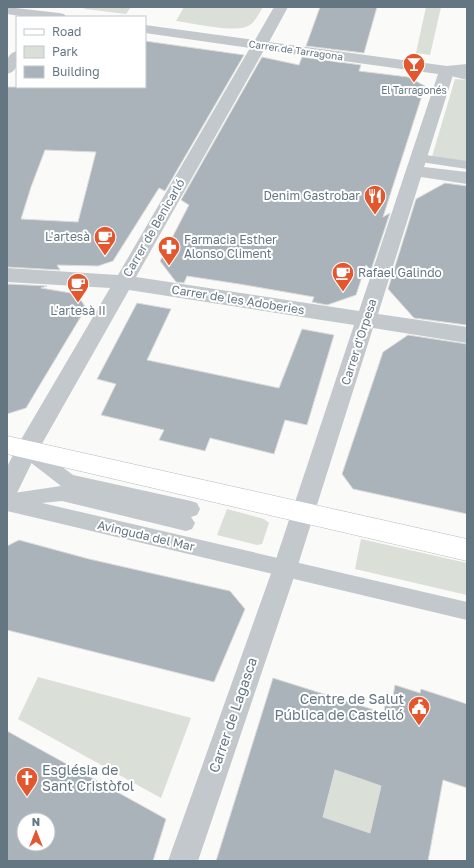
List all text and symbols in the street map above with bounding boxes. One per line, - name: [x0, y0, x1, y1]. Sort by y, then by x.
- legend: [16, 16, 146, 88]
- text: Road: [52, 24, 81, 39]
- street label: Carrer de Tarragona: [248, 37, 344, 63]
- text: Park: [52, 44, 78, 59]
- bar icon: El Tarragonés: [401, 51, 427, 84]
- text: Building: [52, 64, 100, 79]
- place label: El Tarragonés: [381, 84, 447, 96]
- street label: Carrer de Benicarló: [119, 176, 188, 279]
- restaurant icon: Denim Gastrobar: [362, 183, 388, 216]
- place label: Denim Gastrobar: [263, 188, 360, 203]
- cafe icon: L'artesà: [92, 224, 118, 257]
- place label: L'artesà: [45, 229, 90, 244]
- place label: Farmacia Esther Alonso Climent: [184, 232, 277, 261]
- pharmacy icon: Farmacia Esther Alonso Climent: [156, 234, 182, 267]
- cafe icon: Rafael Galindo: [330, 260, 356, 293]
- place label: Rafael Galindo: [358, 265, 442, 280]
- cafe icon: L'artesà II: [65, 271, 91, 304]
- street label: Carrer de les Adoberies: [171, 282, 306, 317]
- street label: Carrer d'Orpesa: [338, 297, 380, 387]
- place label: L'artesà II: [50, 303, 106, 318]
- street label: Avinguda del Mar: [96, 517, 197, 554]
- street label: Carrer de Lagasca: [205, 655, 260, 775]
- place label: Centre de Salut Pública de Castelló: [274, 690, 404, 723]
- public building icon: Centre de Salut Pública de Castelló: [406, 694, 432, 727]
- place label: Església de Sant Cristòfol: [42, 761, 134, 794]
- church icon: Església de Sant Cristòfol: [14, 765, 40, 798]
- north arrow: [16, 812, 56, 852]
- text: N: [32, 815, 40, 828]

